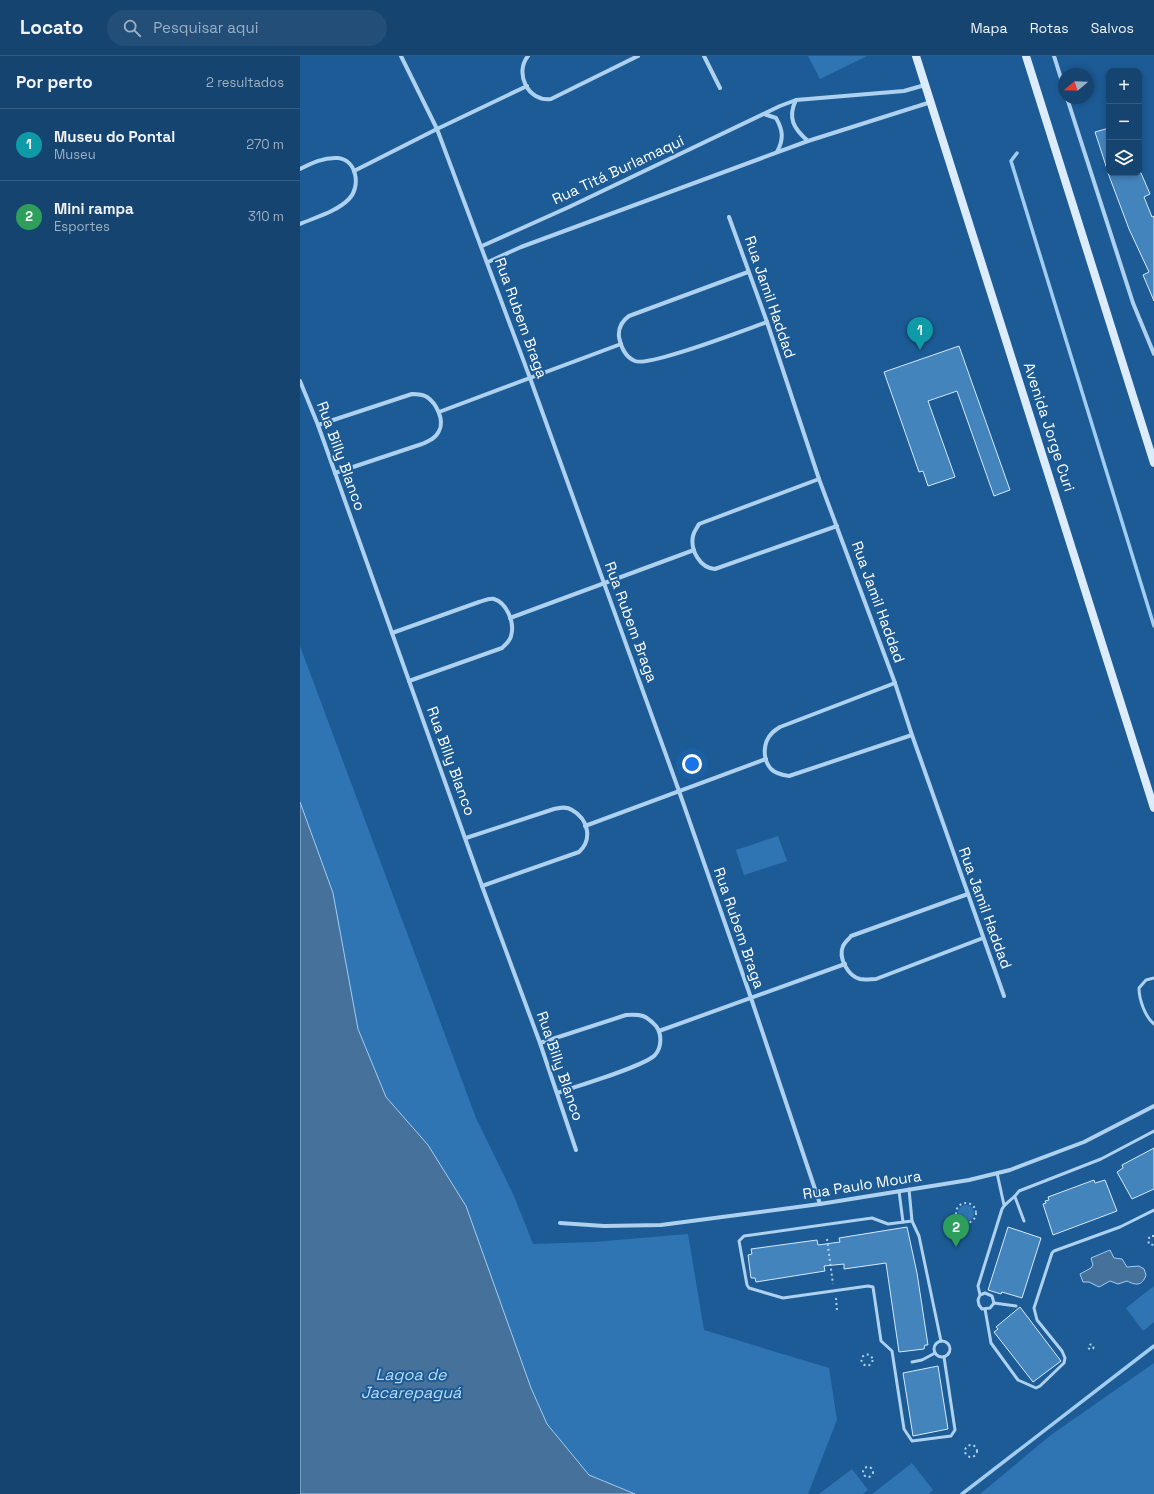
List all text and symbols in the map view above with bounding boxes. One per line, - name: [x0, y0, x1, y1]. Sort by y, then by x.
- search box: [107, 10, 387, 46]
- text: Locato: [20, 15, 83, 40]
- icon: search: [121, 17, 143, 39]
- text: Pesquisar aqui: [153, 18, 258, 37]
- text: Mapa: [970, 19, 1008, 37]
- text: Rotas: [1030, 19, 1069, 37]
- text: Salvos: [1091, 19, 1134, 37]
- north arrow: [1058, 68, 1094, 104]
- map controls: [1106, 68, 1142, 176]
- button: +: [1106, 68, 1142, 104]
- text: Por perto: [16, 71, 93, 93]
- text: 2 resultados: [206, 74, 284, 91]
- button: −: [1106, 104, 1142, 140]
- text: Museu do Pontal: [54, 127, 175, 146]
- street label: Rua Titá Burlamaqui: [549, 131, 687, 208]
- text: 1: [26, 136, 32, 153]
- text: 270 m: [246, 136, 284, 153]
- button: layers: [1106, 140, 1142, 176]
- text: Museu: [54, 146, 96, 163]
- text: Mini rampa: [54, 199, 134, 218]
- text: 2: [25, 208, 33, 225]
- text: 310 m: [248, 208, 284, 225]
- text: Esportes: [54, 218, 110, 235]
- street label: Rua Jamil Haddad: [741, 233, 800, 360]
- street label: Rua Rubem Braga: [491, 255, 552, 381]
- pin: 1: [907, 317, 933, 350]
- street label: Avenida Jorge Curi: [1020, 360, 1079, 494]
- street label: Rua Billy Blanco: [313, 399, 370, 513]
- street label: Rua Jamil Haddad: [848, 538, 909, 665]
- street label: Rua Rubem Braga: [601, 559, 662, 685]
- street label: Rua Billy Blanco: [423, 704, 480, 818]
- your location: [682, 754, 702, 774]
- street label: Rua Jamil Haddad: [955, 844, 1016, 971]
- street label: Rua Rubem Braga: [710, 865, 769, 991]
- street label: Rua Billy Blanco: [533, 1008, 588, 1123]
- street label: Rua Paulo Moura: [801, 1166, 923, 1203]
- pin: 2: [943, 1214, 969, 1247]
- water label: Lagoa de Jacarepaguá: [361, 1364, 462, 1403]

